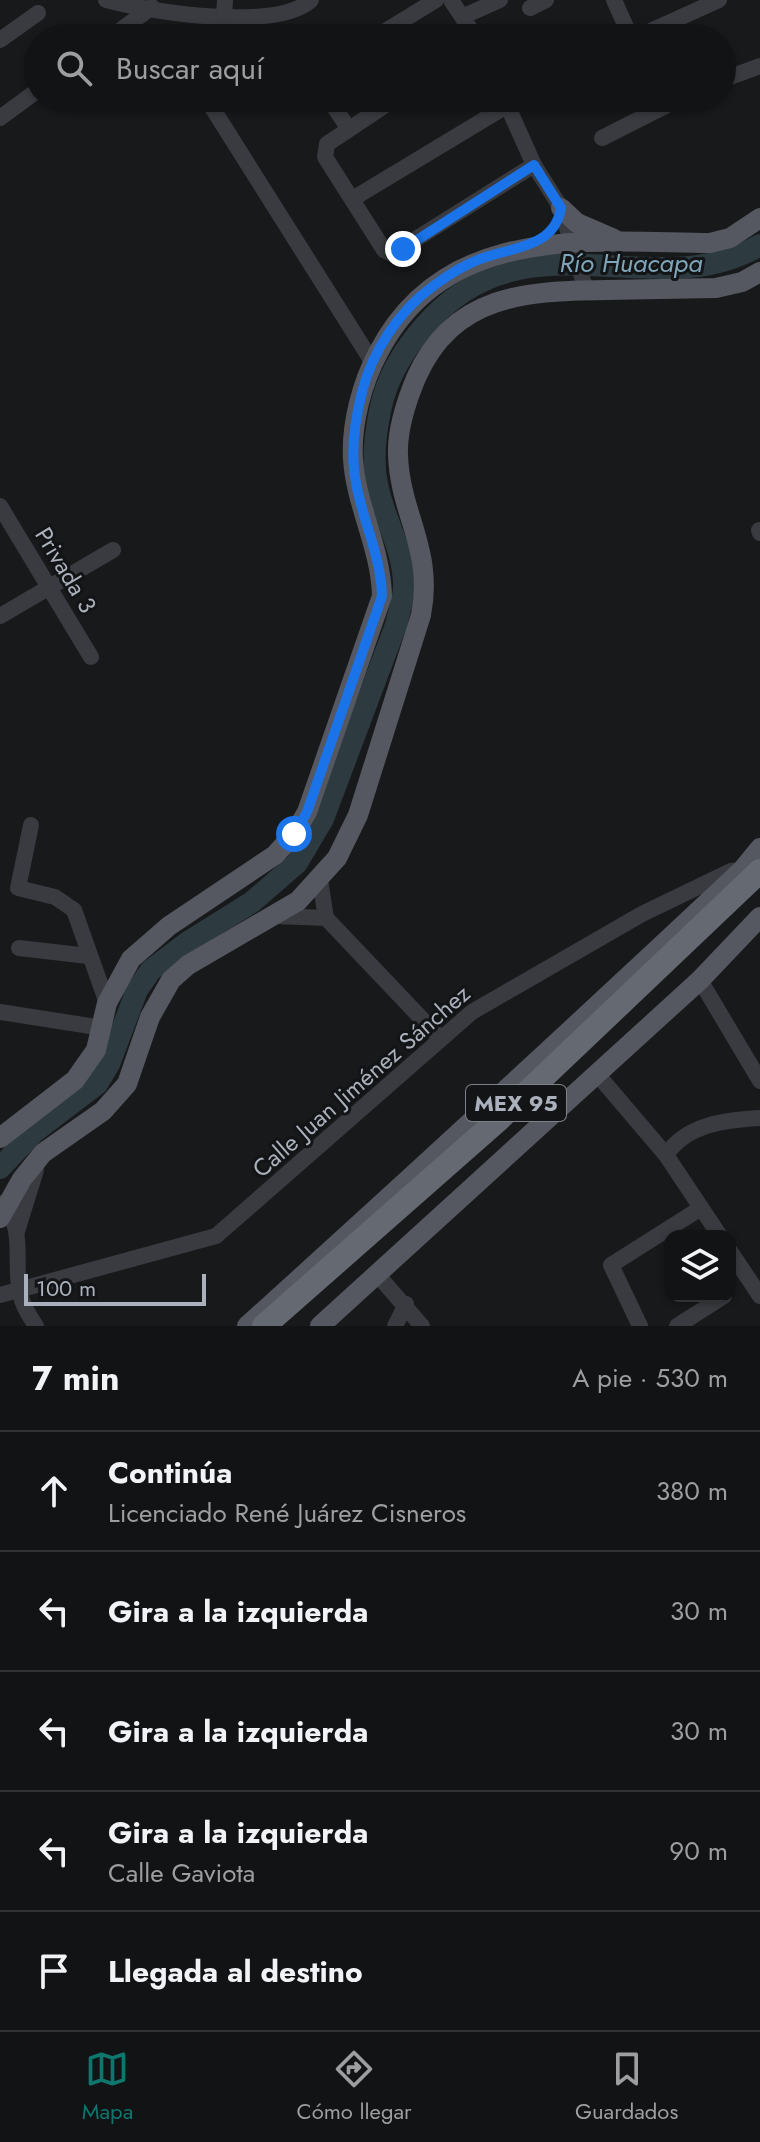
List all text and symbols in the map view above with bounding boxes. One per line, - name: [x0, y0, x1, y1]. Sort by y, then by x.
- search box: [24, 24, 736, 112]
- icon: search: [52, 46, 96, 90]
- text: Buscar aquí: [116, 47, 264, 90]
- route end: [385, 231, 421, 267]
- water label: Río Huacapa: [559, 244, 703, 282]
- street label: Privada 3: [27, 520, 105, 620]
- route start: [276, 816, 312, 852]
- street label: Calle Juan Jiménez Sánchez: [244, 976, 478, 1186]
- road number: MEX 95: [466, 1085, 566, 1121]
- map controls: [664, 1230, 736, 1302]
- button: layers: [664, 1230, 736, 1302]
- scale bar: [24, 1270, 206, 1306]
- text: 100 m: [36, 1272, 96, 1304]
- text: 7 min: [32, 1354, 120, 1403]
- text: A pie · 530 m: [572, 1359, 728, 1397]
- text: Continúa: [108, 1451, 232, 1494]
- icon: ahead: [32, 1469, 76, 1513]
- text: 380 m: [656, 1472, 728, 1510]
- text: Licenciado René Juárez Cisneros: [108, 1494, 466, 1532]
- icon: left: [32, 1589, 76, 1633]
- text: Gira a la izquierda: [108, 1590, 368, 1633]
- text: 30 m: [670, 1592, 728, 1630]
- icon: left: [32, 1709, 76, 1753]
- text: Gira a la izquierda: [108, 1710, 368, 1753]
- text: 30 m: [670, 1712, 728, 1750]
- text: Gira a la izquierda: [108, 1811, 368, 1854]
- icon: left: [32, 1829, 76, 1873]
- text: 90 m: [669, 1832, 728, 1870]
- text: Calle Gaviota: [108, 1854, 255, 1892]
- icon: arrive: [32, 1949, 76, 1993]
- text: Llegada al destino: [108, 1950, 363, 1993]
- tab: Mapa: [82, 2047, 133, 2127]
- tab: Cómo llegar: [297, 2047, 412, 2127]
- tab: Guardados: [575, 2047, 678, 2127]

